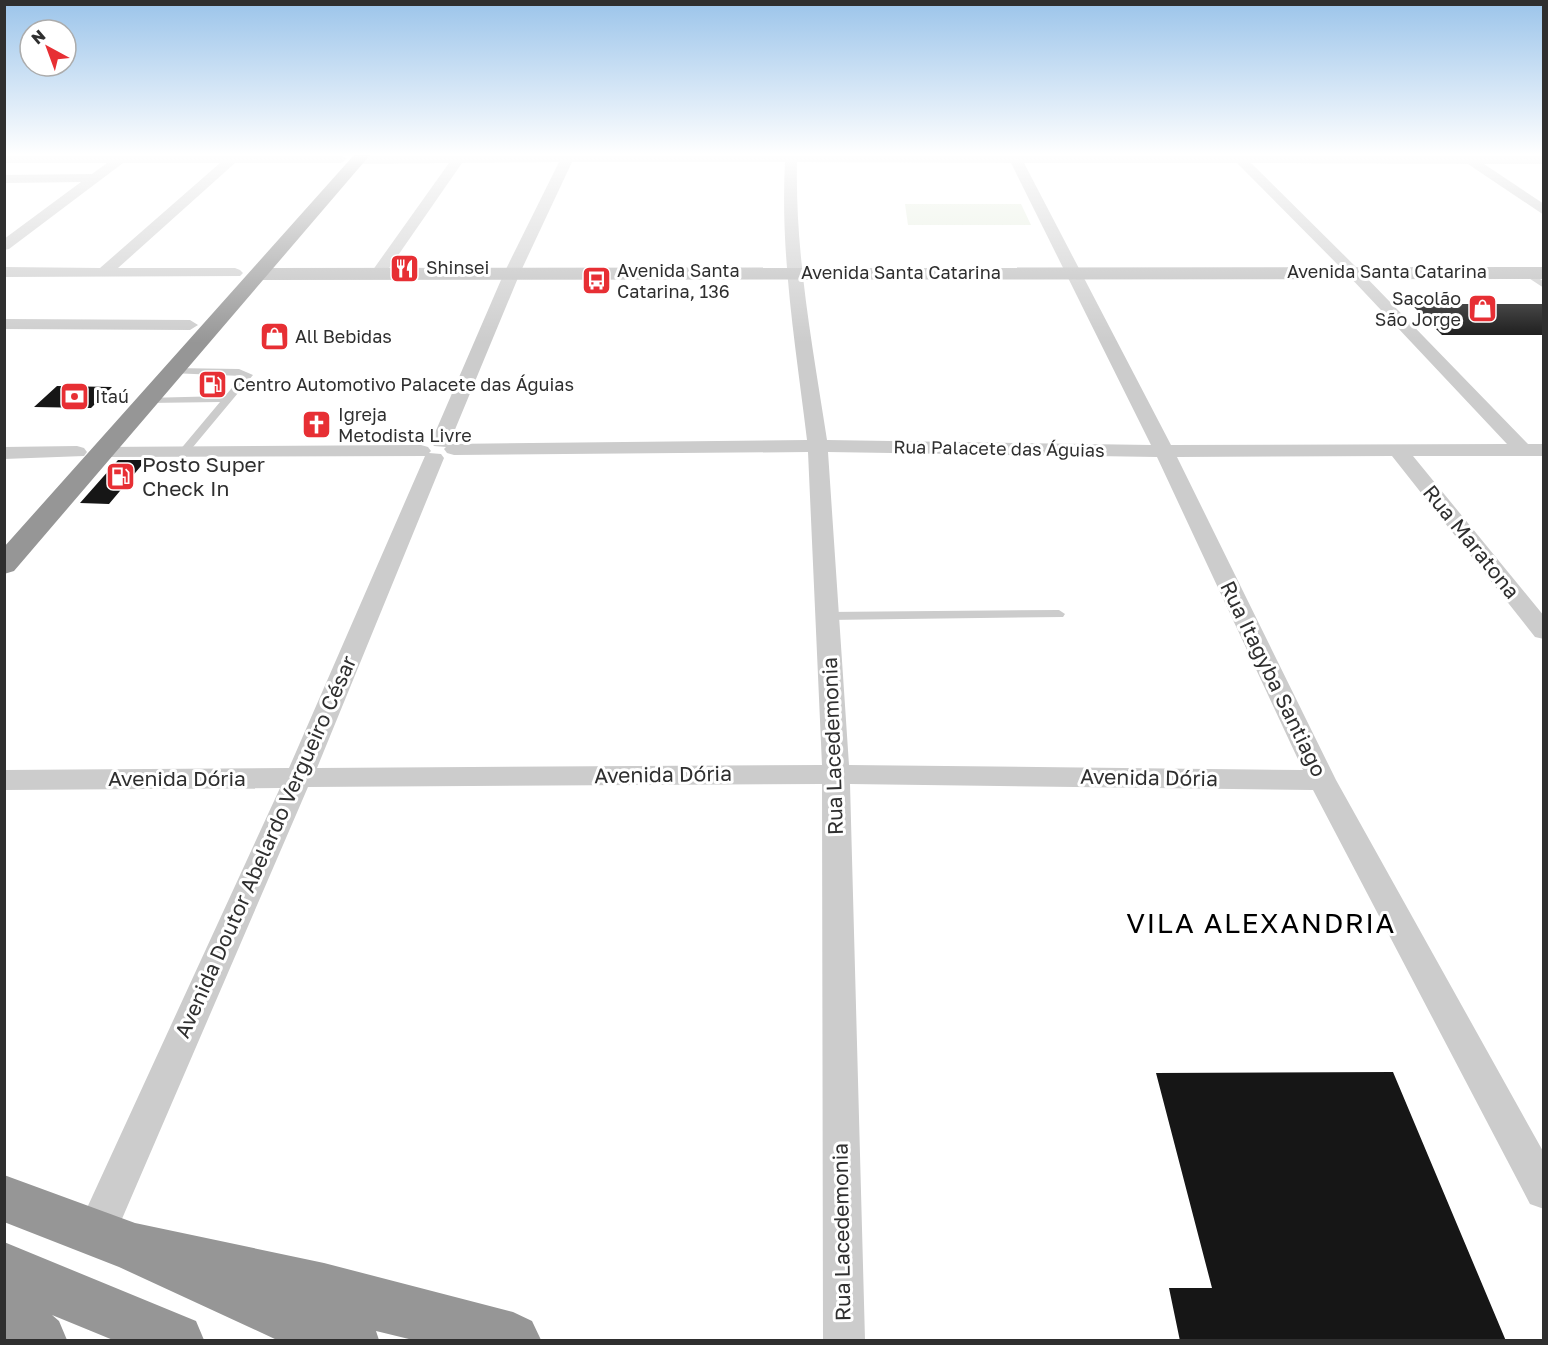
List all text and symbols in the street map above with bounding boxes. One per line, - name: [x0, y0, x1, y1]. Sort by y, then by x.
- north arrow: [18, 18, 78, 78]
- text: N: [27, 25, 49, 48]
- restaurant icon: Shinsei: [389, 252, 421, 284]
- place label: Shinsei: [426, 256, 489, 278]
- place label: Avenida Santa Catarina, 136: [617, 259, 740, 302]
- street label: Avenida Santa Catarina: [1287, 260, 1487, 282]
- street label: Avenida Santa Catarina: [801, 261, 1001, 283]
- bus stop icon: Avenida Santa Catarina, 136: [580, 265, 612, 297]
- place label: Sacolão São Jorge: [1375, 287, 1461, 330]
- shop icon: Sacolão São Jorge: [1466, 293, 1498, 325]
- shop icon: All Bebidas: [258, 321, 290, 353]
- place label: All Bebidas: [295, 325, 392, 347]
- fuel station icon: Centro Automotivo Palacete das Águias: [196, 369, 228, 401]
- place label: Centro Automotivo Palacete das Águias: [233, 373, 574, 395]
- bank icon: Itaú: [58, 381, 90, 413]
- place label: Itaú: [95, 385, 129, 407]
- place label: Igreja Metodista Livre: [338, 403, 472, 446]
- church icon: Igreja Metodista Livre: [301, 409, 333, 441]
- street label: Rua Palacete das Águias: [893, 435, 1105, 461]
- place label: Posto Super Check In: [142, 451, 265, 501]
- fuel station icon: Posto Super Check In: [105, 461, 137, 493]
- street label: Rua Maratona: [1418, 479, 1526, 604]
- street label: Rua Itagyba Santiago: [1215, 576, 1333, 781]
- street label: Avenida Doutor Abelardo Vergueiro César: [169, 651, 362, 1042]
- street label: Rua Lacedemonia: [816, 657, 848, 835]
- street label: Avenida Dória: [594, 760, 732, 788]
- street label: Avenida Dória: [1080, 763, 1218, 791]
- street label: Avenida Dória: [108, 765, 246, 791]
- district label: VILA ALEXANDRIA: [1126, 906, 1396, 939]
- street label: Rua Lacedemonia: [826, 1143, 856, 1321]

